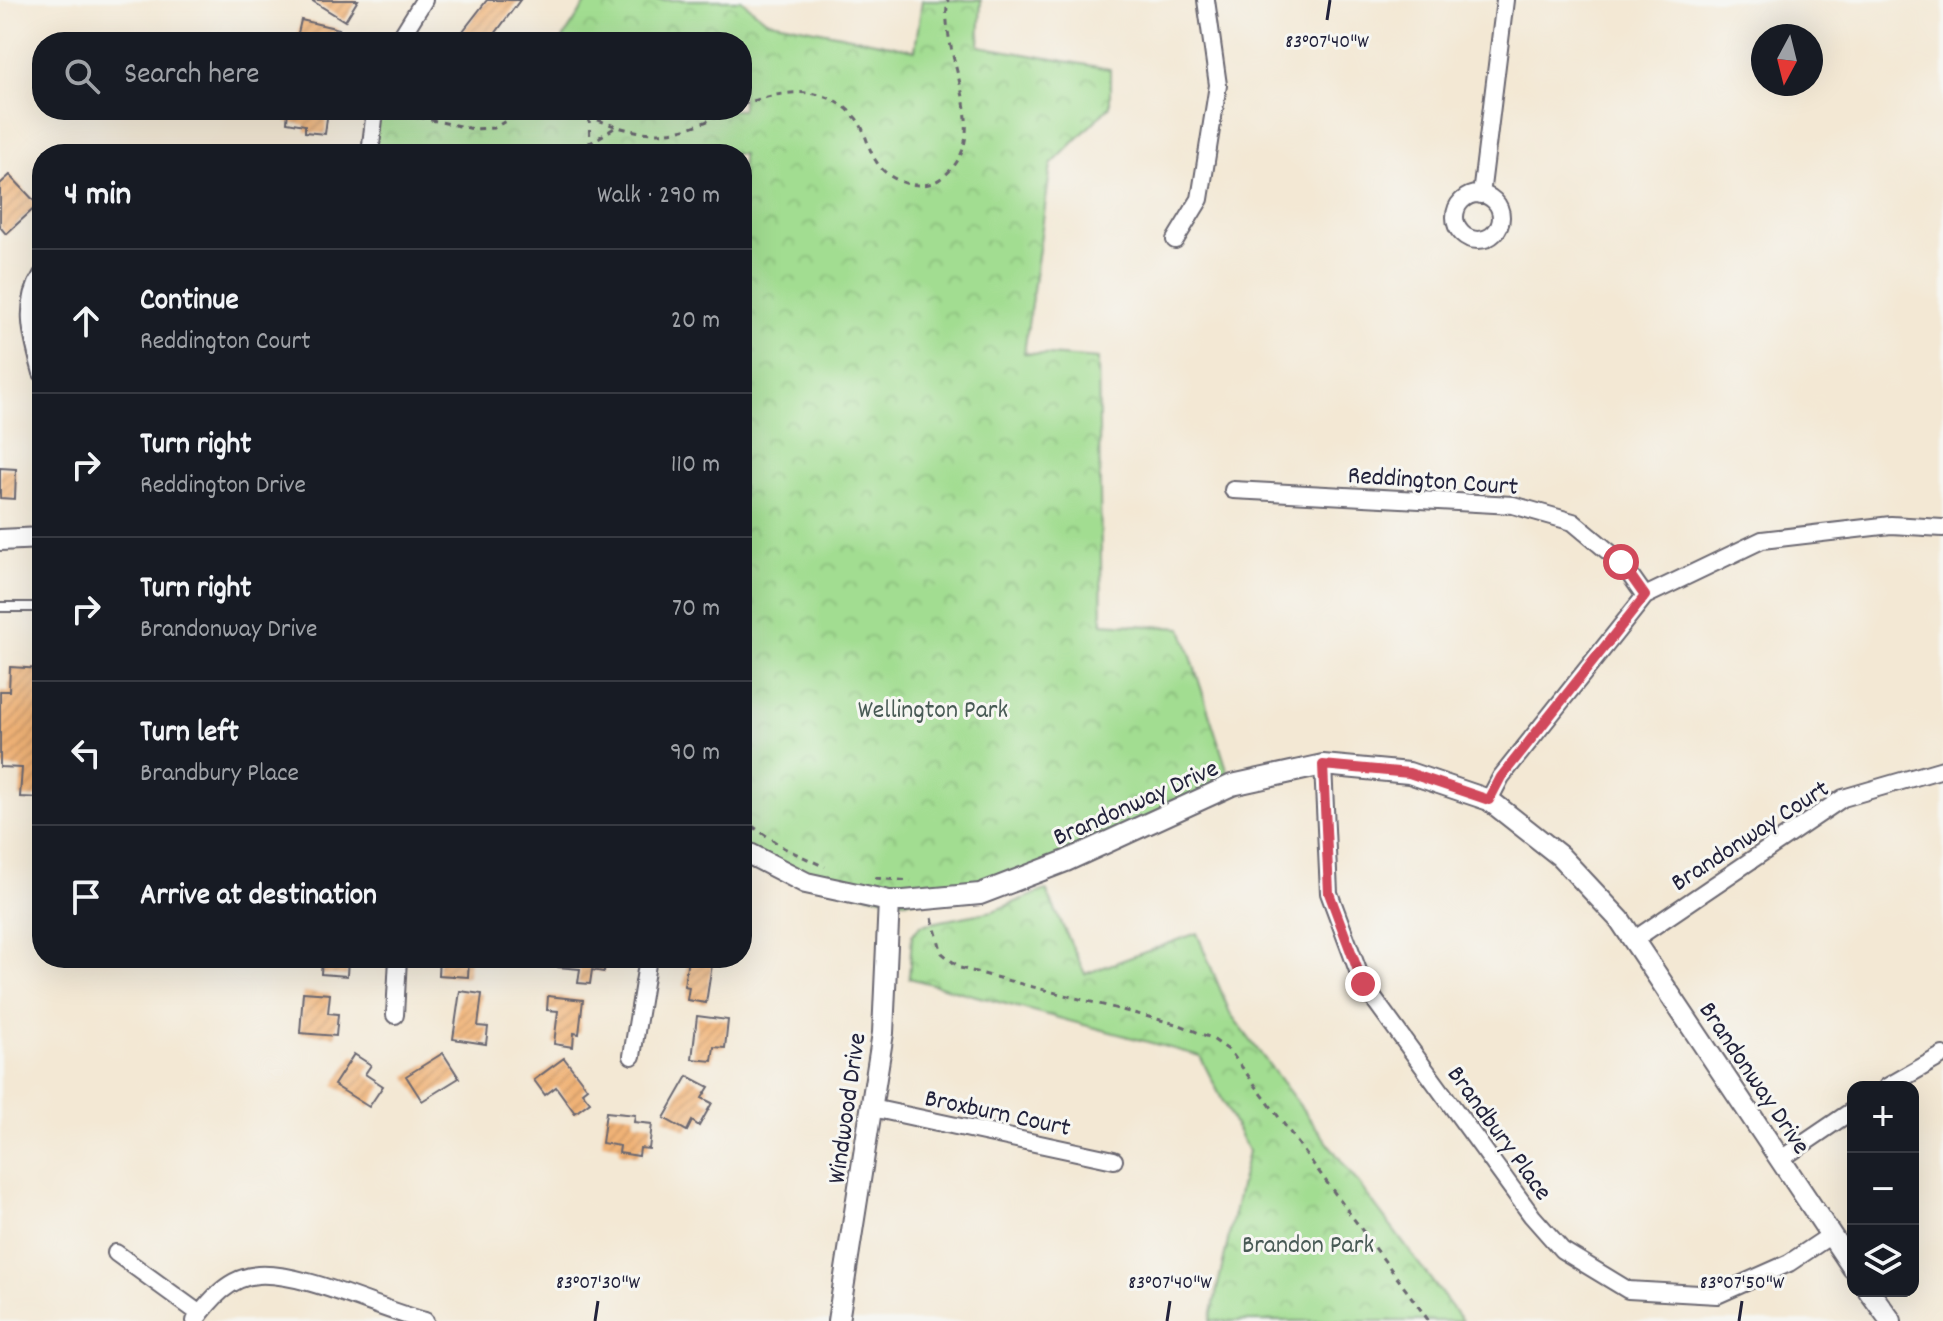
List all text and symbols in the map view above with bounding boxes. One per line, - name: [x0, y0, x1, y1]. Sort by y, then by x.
- north arrow: [1751, 24, 1823, 96]
- text: 83°07'40"W: [1285, 29, 1369, 57]
- search box: [32, 32, 752, 120]
- icon: search: [60, 54, 104, 98]
- text: Search here: [124, 55, 260, 98]
- text: 4 min: [64, 172, 131, 221]
- text: Walk · 290 m: [597, 178, 720, 215]
- text: Continue: [140, 281, 239, 324]
- icon: ahead: [64, 299, 108, 343]
- text: 20 m: [671, 303, 720, 340]
- text: Reddington Court: [140, 324, 311, 361]
- text: Turn right: [140, 425, 251, 468]
- icon: right: [64, 443, 108, 487]
- text: 110 m: [671, 447, 720, 484]
- street label: Reddington Court: [1346, 458, 1520, 507]
- text: Reddington Drive: [140, 468, 306, 505]
- route start: [1603, 544, 1639, 580]
- text: Turn right: [140, 569, 251, 612]
- icon: right: [64, 587, 108, 631]
- text: 70 m: [672, 591, 720, 628]
- text: Brandonway Drive: [140, 612, 317, 649]
- park label: Wellington Park: [858, 693, 1008, 730]
- text: Turn left: [140, 713, 239, 756]
- icon: left: [64, 731, 108, 775]
- text: 90 m: [670, 735, 720, 772]
- street label: Brandonway Drive: [1048, 751, 1225, 857]
- text: Brandbury Place: [140, 756, 299, 793]
- street label: Brandonway Court: [1664, 772, 1838, 902]
- icon: arrive: [64, 875, 108, 919]
- text: Arrive at destination: [140, 876, 377, 919]
- route end: [1345, 966, 1381, 1002]
- street label: Brandonway Drive: [1688, 995, 1818, 1163]
- street label: Windwood Drive: [820, 1031, 877, 1186]
- street label: Brandbury Place: [1436, 1059, 1560, 1209]
- street label: Broxburn Court: [921, 1081, 1074, 1148]
- map controls: [1847, 1081, 1919, 1297]
- button: +: [1847, 1081, 1919, 1153]
- button: −: [1847, 1153, 1919, 1225]
- button: layers: [1847, 1225, 1919, 1297]
- park label: Brandon Park: [1242, 1228, 1374, 1265]
- text: 83°07'30"W: [556, 1270, 641, 1298]
- text: 83°07'40"W: [1128, 1270, 1212, 1298]
- text: 83°07'50"W: [1700, 1270, 1785, 1298]

